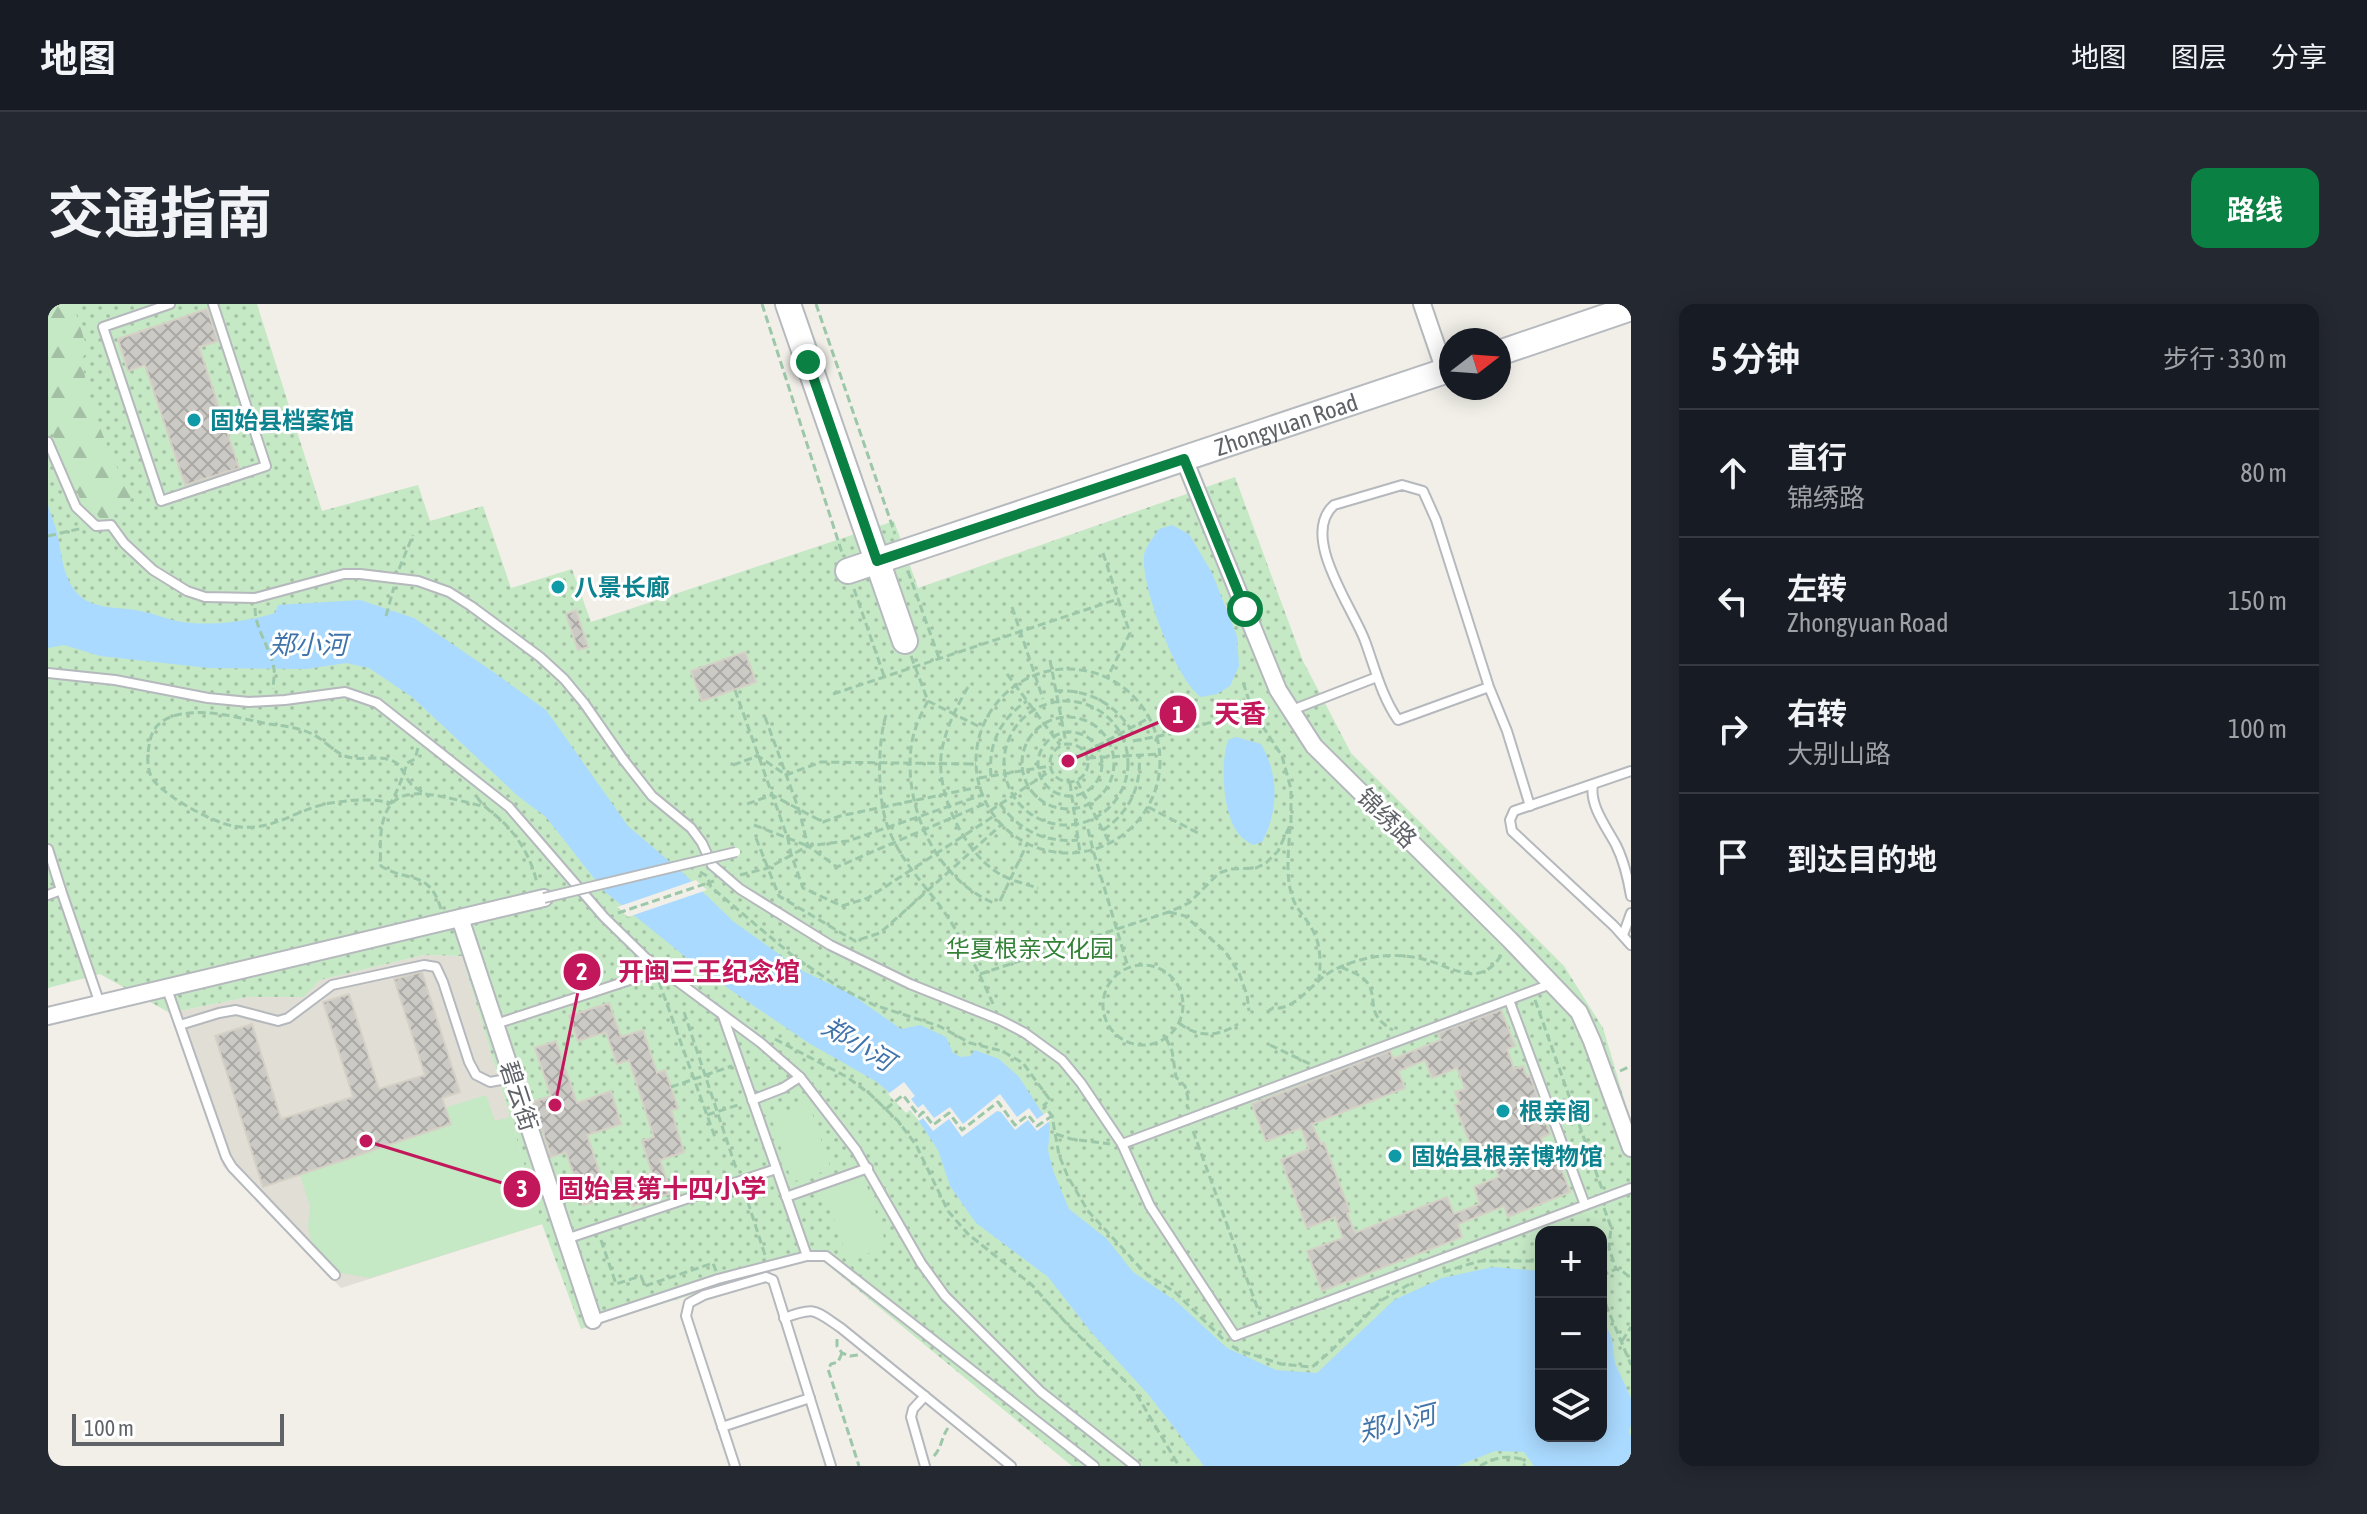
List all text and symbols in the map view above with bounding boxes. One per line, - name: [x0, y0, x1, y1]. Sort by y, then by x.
- text: 地图: [40, 37, 116, 80]
- text: 地图: [2071, 41, 2127, 73]
- text: 图层: [2171, 41, 2227, 73]
- text: 分享: [2271, 41, 2327, 73]
- button: 路线: [2191, 168, 2319, 248]
- text: 交通指南: [48, 181, 272, 245]
- north arrow: [1439, 328, 1511, 400]
- text: 5 分钟: [1711, 339, 1800, 378]
- route end: [790, 344, 826, 380]
- text: 步行 · 330 m: [2163, 344, 2287, 374]
- street label: Zhongyuan Road: [1211, 388, 1361, 461]
- place label: 固始县档案馆: [210, 407, 354, 434]
- marker: 固始县档案馆: [185, 411, 203, 429]
- text: 直行: [1787, 440, 1847, 474]
- icon: ahead: [1711, 451, 1755, 495]
- text: 80 m: [2240, 458, 2287, 488]
- text: 锦绣路: [1787, 483, 1865, 513]
- text: 左转: [1787, 571, 1847, 605]
- place label: 八景长廊: [574, 574, 670, 601]
- marker: 八景长廊: [549, 578, 567, 596]
- icon: left: [1711, 579, 1755, 623]
- text: 150 m: [2228, 586, 2287, 616]
- route start: [1227, 591, 1263, 627]
- text: Zhongyuan Road: [1787, 608, 1949, 638]
- water label: 郑小河: [269, 630, 352, 660]
- callout: 天香: [1158, 689, 1282, 739]
- text: 右转: [1787, 696, 1847, 730]
- text: 天香: [1214, 699, 1266, 729]
- text: 1: [1172, 701, 1184, 728]
- icon: right: [1711, 707, 1755, 751]
- text: 100 m: [2228, 714, 2287, 744]
- text: 大别山路: [1787, 739, 1891, 769]
- street label: 锦绣路: [1352, 783, 1422, 853]
- icon: arrive: [1711, 835, 1755, 879]
- text: 到达目的地: [1787, 842, 1937, 876]
- park label: 华夏根亲文化园: [946, 935, 1114, 962]
- callout: 开闽三王纪念馆: [562, 947, 816, 997]
- text: 开闽三王纪念馆: [618, 957, 800, 987]
- text: 2: [576, 958, 588, 985]
- water label: 郑小河: [817, 1011, 903, 1080]
- street label: 碧云街: [495, 1058, 543, 1134]
- place label: 根亲阁: [1519, 1098, 1591, 1125]
- marker: 根亲阁: [1494, 1102, 1512, 1120]
- place label: 固始县根亲博物馆: [1411, 1143, 1603, 1170]
- marker: 固始县根亲博物馆: [1386, 1147, 1404, 1165]
- callout: 固始县第十四小学: [502, 1164, 782, 1214]
- text: 固始县第十四小学: [558, 1174, 766, 1204]
- text: 3: [516, 1175, 528, 1202]
- map controls: [1535, 1226, 1607, 1442]
- button: +: [1535, 1226, 1607, 1298]
- button: −: [1535, 1298, 1607, 1370]
- button: layers: [1535, 1370, 1607, 1442]
- water label: 郑小河: [1356, 1398, 1443, 1447]
- scale bar: [72, 1410, 284, 1446]
- text: 100 m: [84, 1415, 134, 1441]

